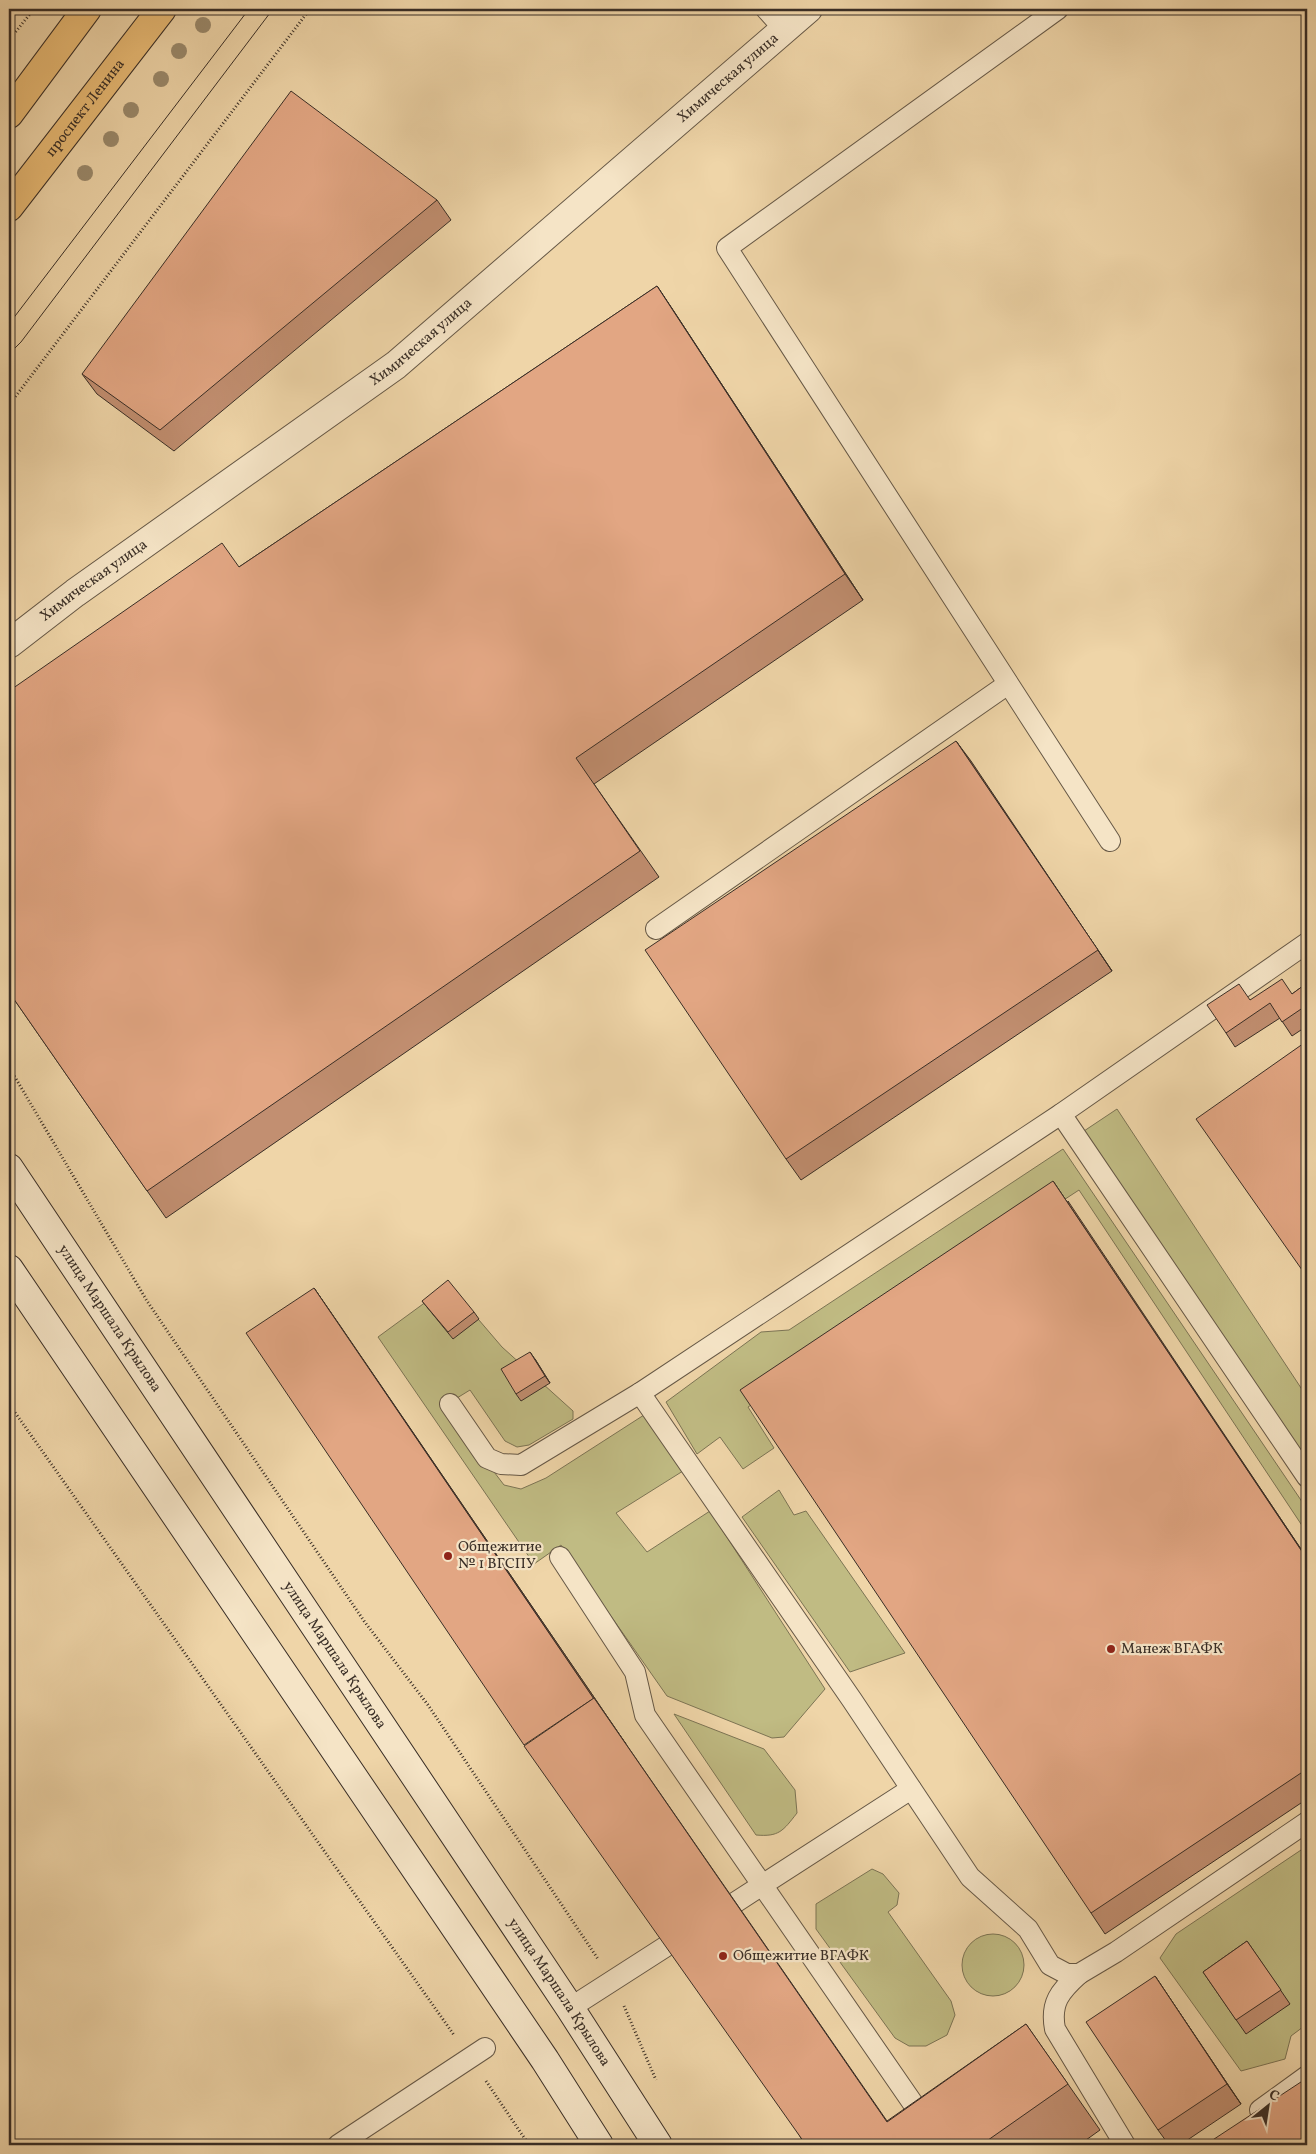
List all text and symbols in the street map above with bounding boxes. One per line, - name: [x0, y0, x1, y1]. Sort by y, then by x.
- street label: Химическая улица: [673, 28, 783, 128]
- street label: проспект Ленина: [41, 55, 130, 161]
- street label: Химическая улица: [365, 293, 477, 391]
- street label: Химическая улица: [36, 534, 152, 627]
- street label: улица Маршала Крылова: [53, 1240, 167, 1397]
- place label: Общежитие № 1 ВГСПУ: [458, 1537, 542, 1575]
- marker: Общежитие № 1 ВГСПУ: [442, 1550, 454, 1562]
- street label: улица Маршала Крылова: [277, 1577, 391, 1733]
- place label: Манеж ВГАФК: [1121, 1639, 1223, 1660]
- marker: Манеж ВГАФК: [1105, 1643, 1117, 1655]
- street label: улица Маршала Крылова: [502, 1914, 615, 2071]
- place label: Общежитие ВГАФК: [733, 1946, 869, 1967]
- marker: Общежитие ВГАФК: [717, 1950, 729, 1962]
- north arrow: [1244, 2082, 1294, 2132]
- text: С: [1265, 2086, 1282, 2107]

